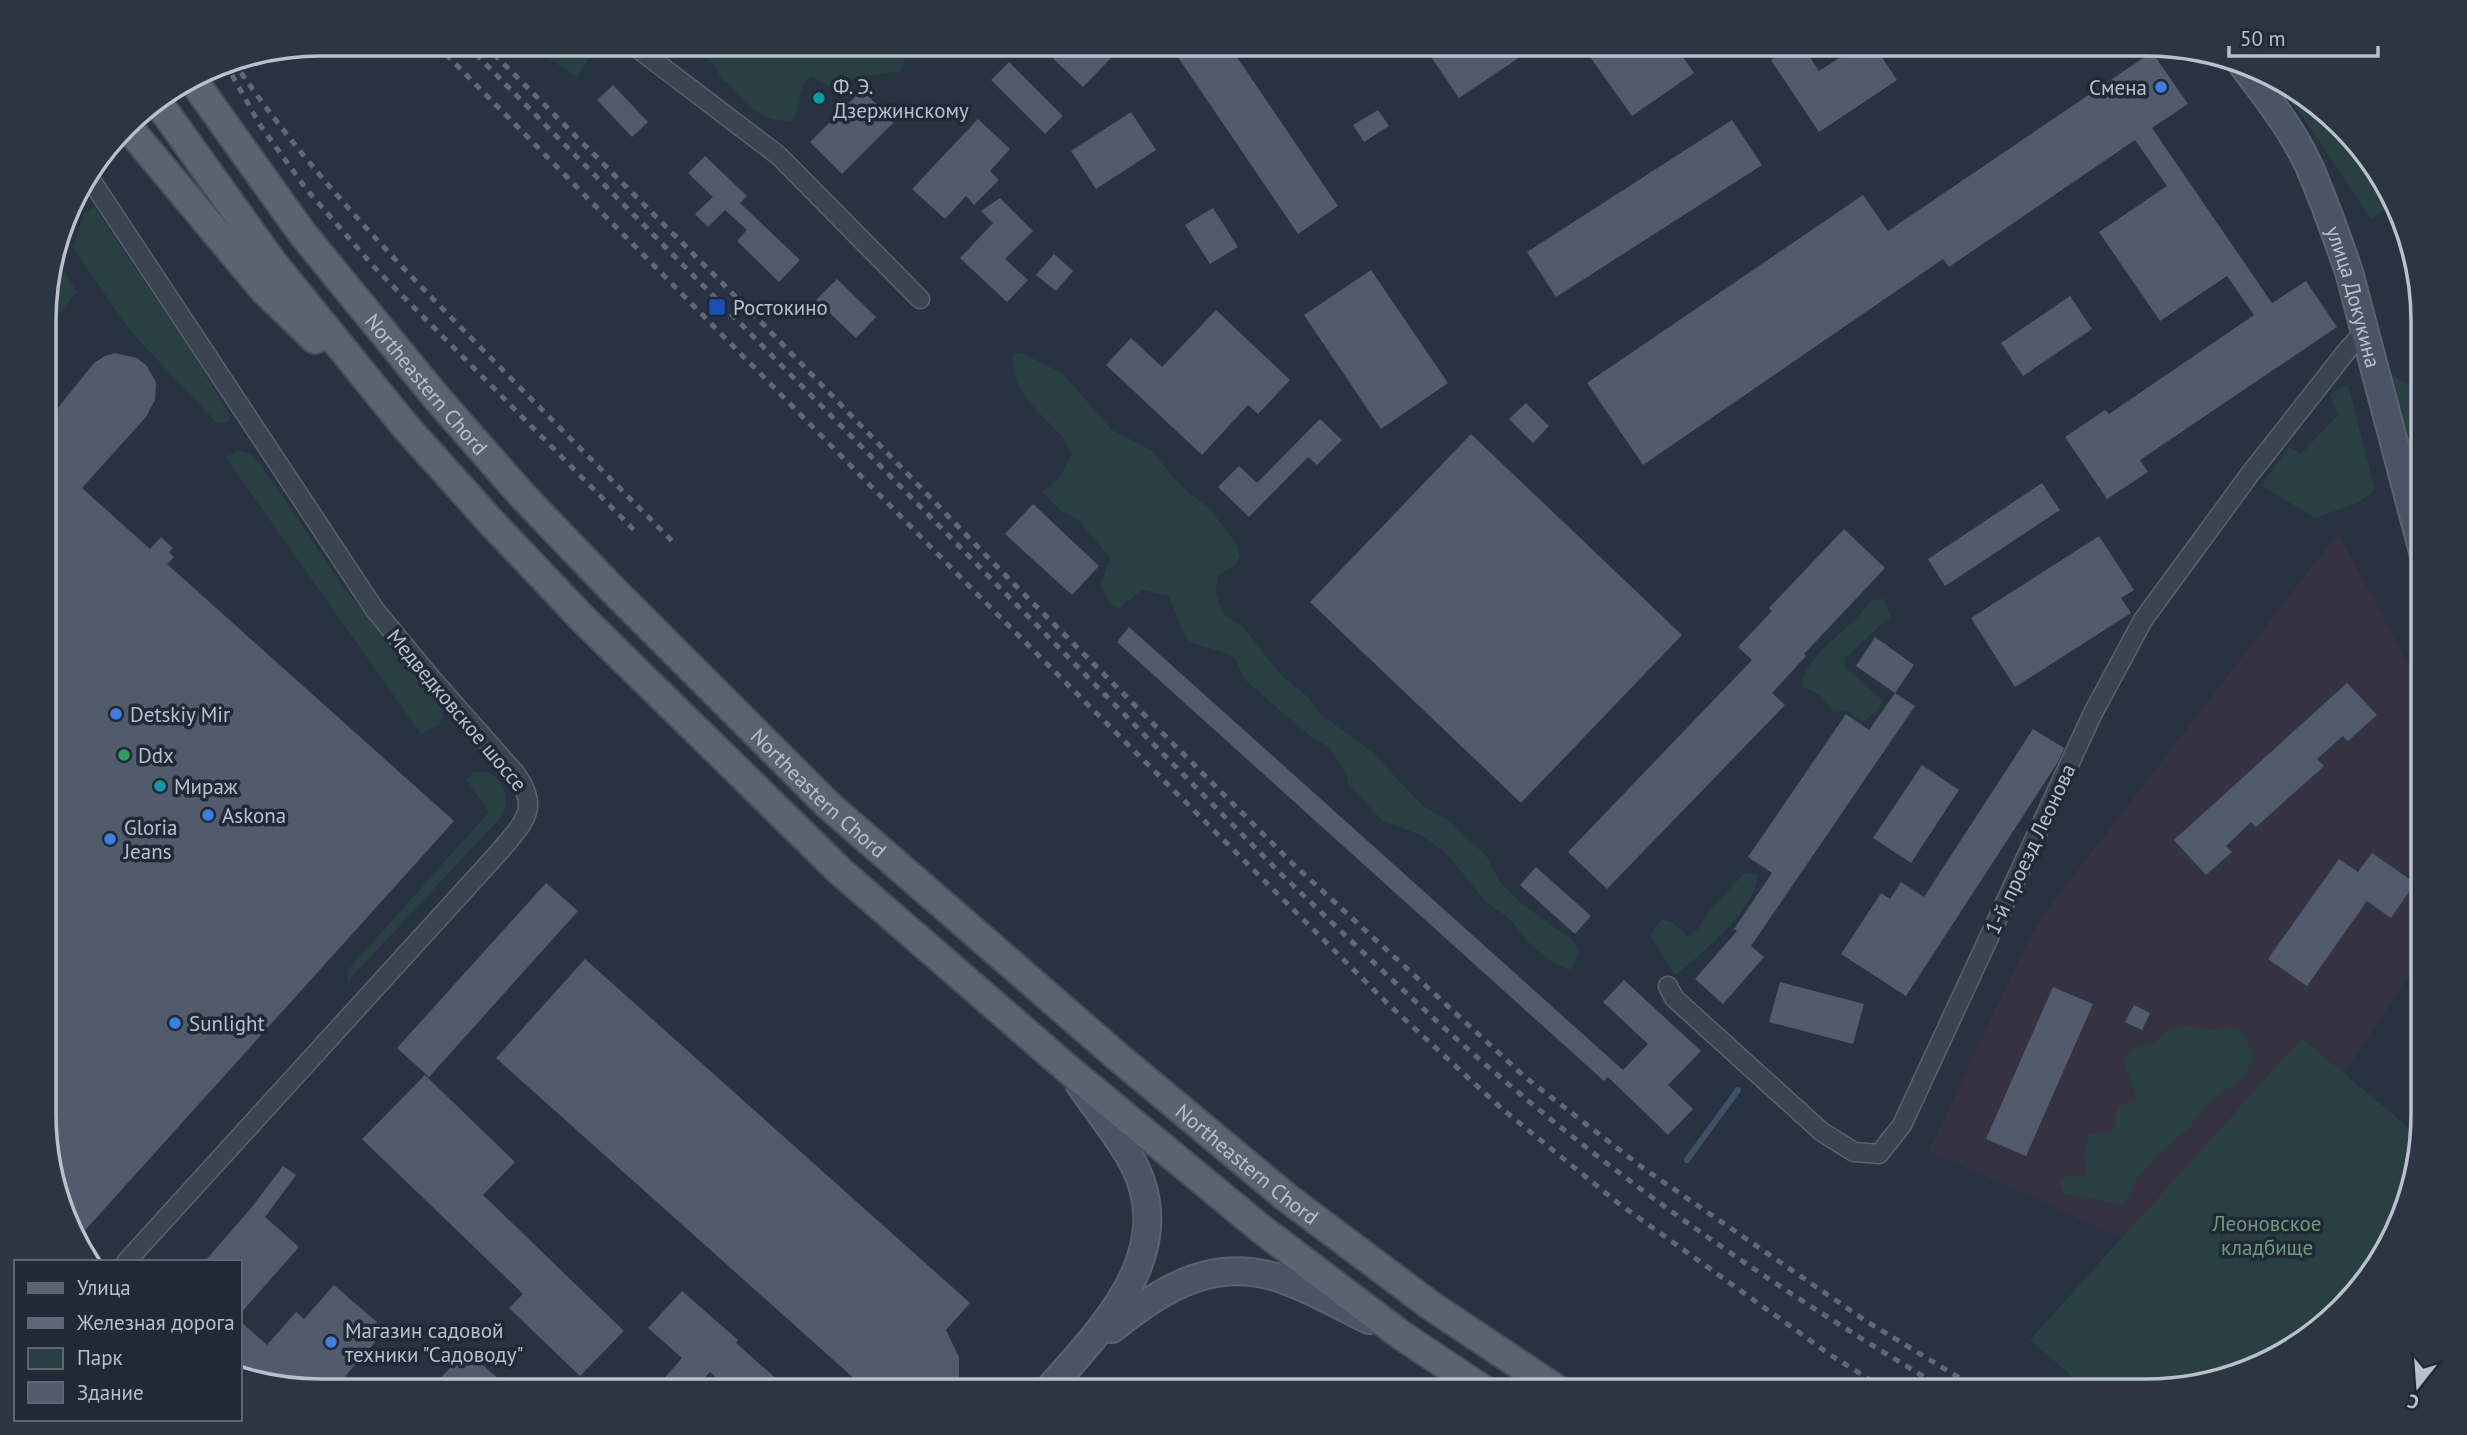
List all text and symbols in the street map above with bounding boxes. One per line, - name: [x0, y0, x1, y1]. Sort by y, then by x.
- scale bar: [2229, 14, 2378, 58]
- text: 50 m: [2240, 25, 2286, 52]
- place label: Ф. Э. Дзержинскому: [833, 73, 969, 124]
- place label: Смена: [2089, 74, 2147, 101]
- marker: Смена: [2153, 79, 2169, 95]
- marker: Ф. Э. Дзержинскому: [811, 90, 827, 106]
- street label: улица Докукина: [2320, 222, 2387, 370]
- place label: Ростокино: [733, 294, 828, 321]
- marker: Ростокино: [707, 297, 727, 317]
- street label: Northeastern Chord: [359, 308, 494, 460]
- street label: Медведковское шоссе: [381, 623, 533, 797]
- place label: Detskiy Mir: [130, 701, 230, 728]
- marker: Detskiy Mir: [108, 706, 124, 722]
- street label: Northeastern Chord: [745, 722, 892, 863]
- place label: Ddx: [138, 742, 174, 769]
- marker: Ddx: [116, 747, 132, 763]
- street label: 1-й проезд Леонова: [1979, 760, 2081, 938]
- place label: Мираж: [174, 773, 238, 800]
- marker: Мираж: [152, 778, 168, 794]
- place label: Askona: [222, 802, 286, 829]
- marker: Askona: [200, 807, 216, 823]
- place label: Gloria Jeans: [123, 814, 177, 865]
- marker: Gloria Jeans: [102, 831, 118, 847]
- place label: Sunlight: [189, 1010, 265, 1037]
- marker: Sunlight: [167, 1015, 183, 1031]
- street label: Northeastern Chord: [1170, 1097, 1324, 1230]
- park label: Леоновское кладбище: [2211, 1210, 2322, 1261]
- legend: [14, 1260, 242, 1421]
- text: Улица: [77, 1274, 131, 1301]
- text: Железная дорога: [76, 1309, 235, 1336]
- place label: Магазин садовой техники "Садоводу": [345, 1317, 524, 1368]
- marker: Магазин садовой техники "Садоводу": [323, 1334, 339, 1350]
- text: Парк: [77, 1344, 123, 1371]
- north arrow: [2383, 1351, 2453, 1421]
- text: Здание: [77, 1379, 144, 1406]
- text: С: [2404, 1389, 2422, 1415]

